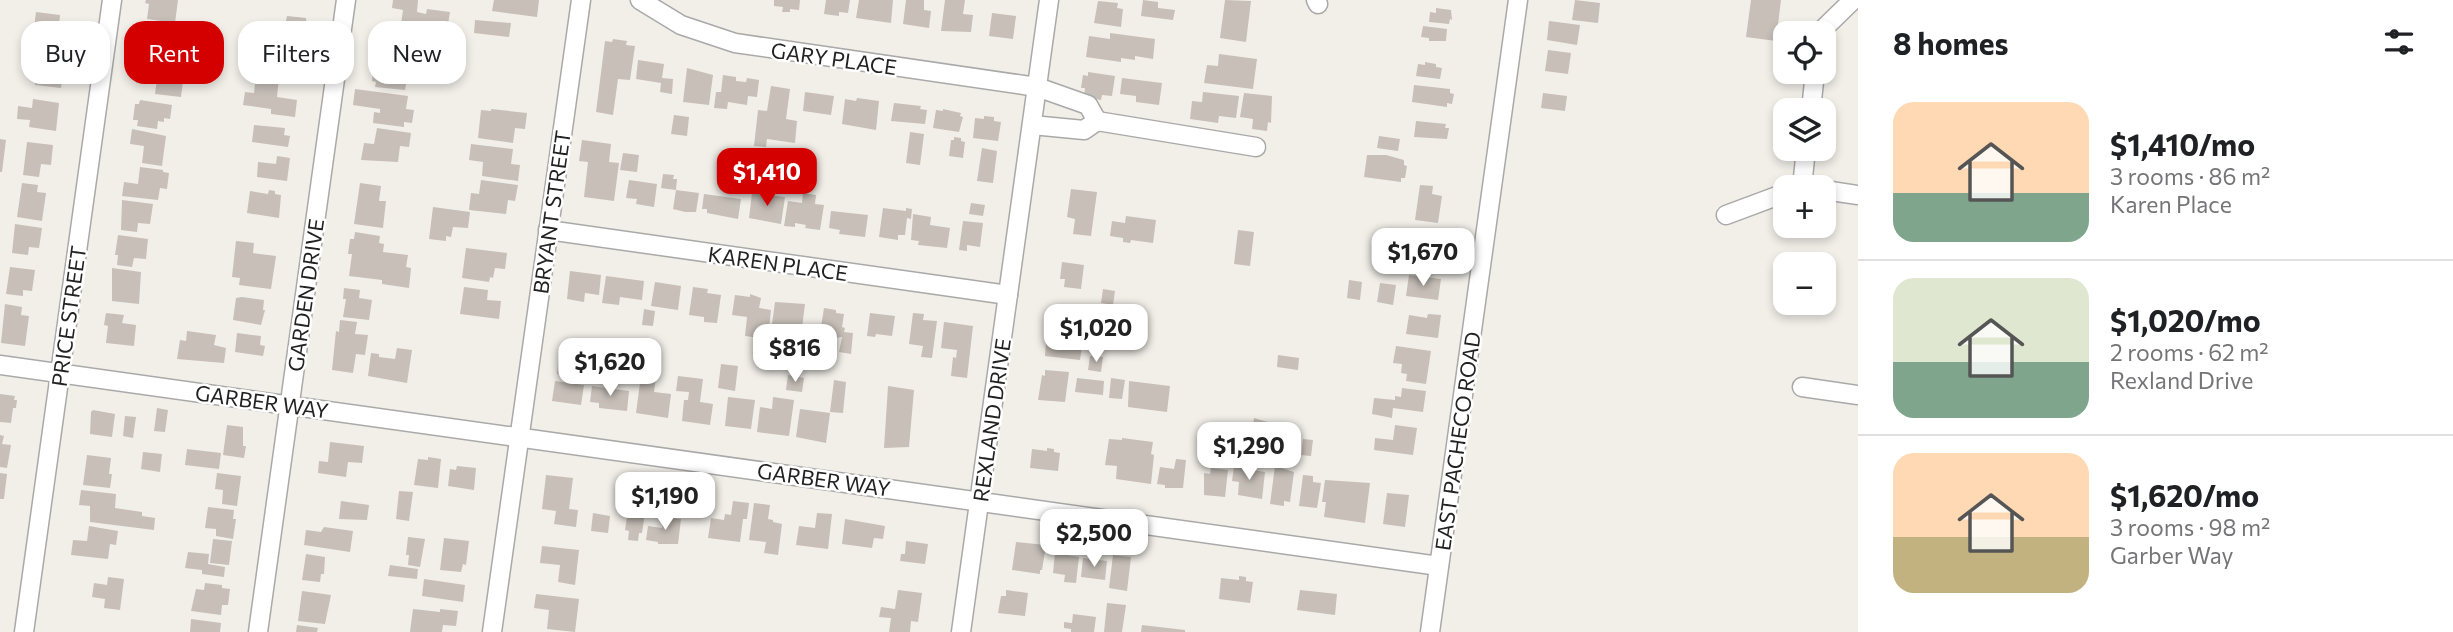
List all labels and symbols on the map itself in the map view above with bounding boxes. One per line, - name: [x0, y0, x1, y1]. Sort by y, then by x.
- street label: GARY PLACE: [769, 37, 899, 79]
- street label: BRYANT STREET: [527, 129, 575, 295]
- pin: $1,410: [710, 148, 824, 208]
- street label: GARDEN DRIVE: [282, 217, 328, 373]
- pin: $1,670: [1366, 229, 1480, 288]
- street label: KAREN PLACE: [707, 241, 849, 285]
- street label: PRICE STREET: [46, 244, 90, 388]
- pin: $1,020: [1039, 304, 1153, 364]
- pin: $816: [754, 324, 836, 384]
- street label: EAST PACHECO ROAD: [1429, 330, 1485, 552]
- street label: REXLAND DRIVE: [967, 337, 1015, 503]
- pin: $1,620: [553, 338, 667, 398]
- street label: GARBER WAY: [194, 379, 331, 423]
- pin: $1,290: [1192, 422, 1306, 482]
- street label: GARBER WAY: [756, 457, 893, 501]
- pin: $1,190: [608, 472, 722, 532]
- pin: $2,500: [1037, 510, 1151, 569]

